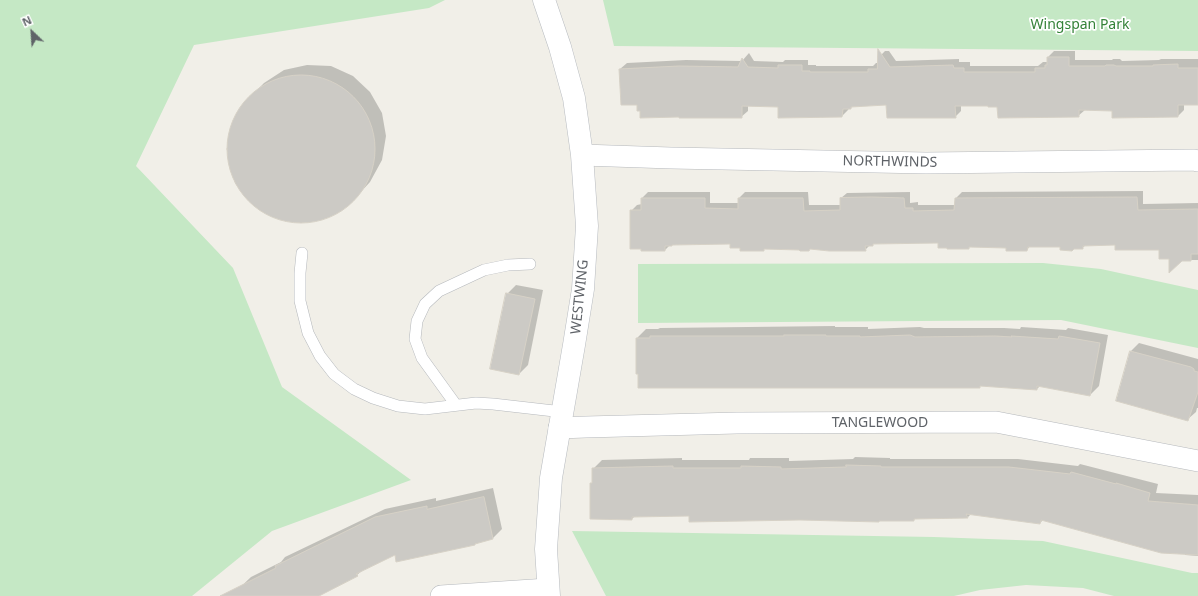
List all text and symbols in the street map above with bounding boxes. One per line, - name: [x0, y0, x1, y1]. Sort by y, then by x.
- north arrow: [12, 12, 52, 52]
- text: N: [19, 12, 34, 29]
- park label: Wingspan Park: [1031, 17, 1129, 33]
- street label: NORTHWINDS: [842, 153, 938, 171]
- street label: WESTWING: [568, 259, 592, 335]
- street label: TANGLEWOOD: [832, 415, 928, 431]

